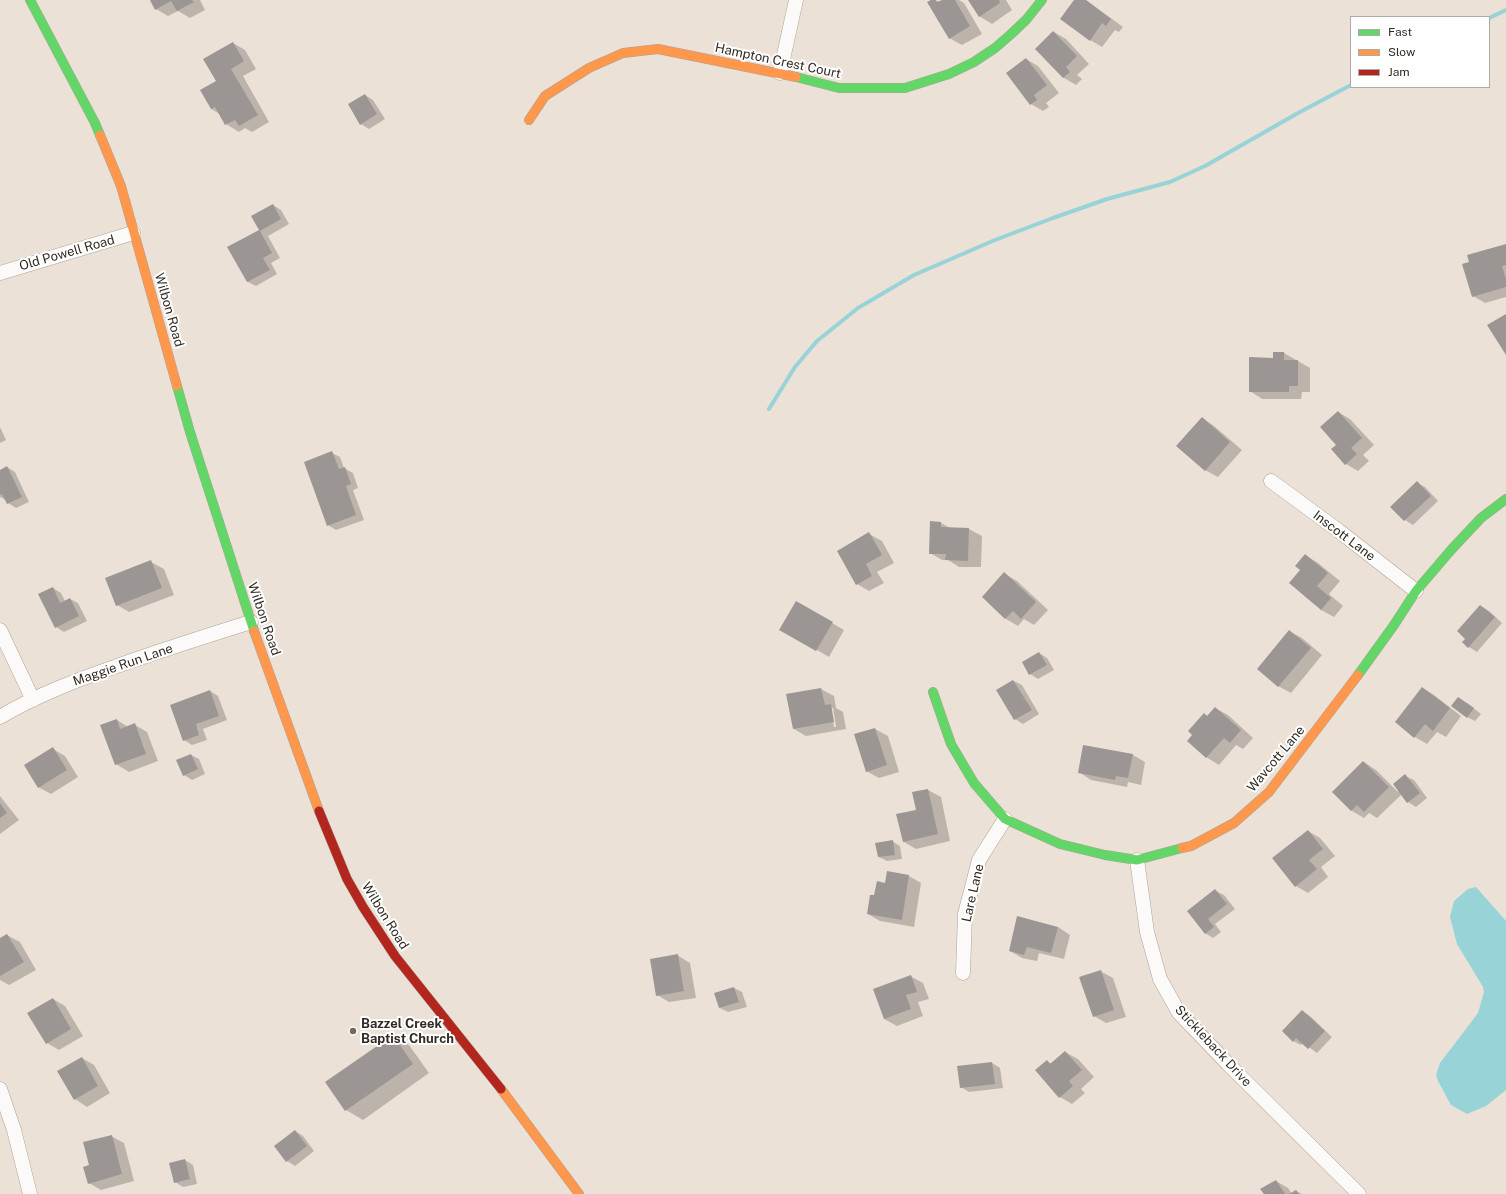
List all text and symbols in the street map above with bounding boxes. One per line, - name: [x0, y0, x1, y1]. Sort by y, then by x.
- legend: [1350, 16, 1490, 88]
- text: Fast: [1388, 25, 1412, 39]
- street label: Hampton Crest Court: [714, 40, 842, 82]
- text: Slow: [1388, 45, 1415, 59]
- text: Jam: [1388, 65, 1410, 79]
- street label: Old Powell Road: [18, 232, 116, 274]
- street label: Wilbon Road: [151, 271, 187, 349]
- street label: Inscott Lane: [1310, 508, 1378, 564]
- street label: Wilbon Road: [244, 580, 284, 658]
- street label: Maggie Run Lane: [71, 641, 175, 689]
- street label: Wavcott Lane: [1244, 723, 1308, 795]
- street label: Lare Lane: [959, 862, 987, 924]
- street label: Wilbon Road: [358, 880, 412, 952]
- street label: Stickleback Drive: [1171, 1002, 1255, 1090]
- place label: Bazzel Creek Baptist Church: [361, 1016, 454, 1047]
- marker: Bazzel Creek Baptist Church: [348, 1026, 358, 1036]

